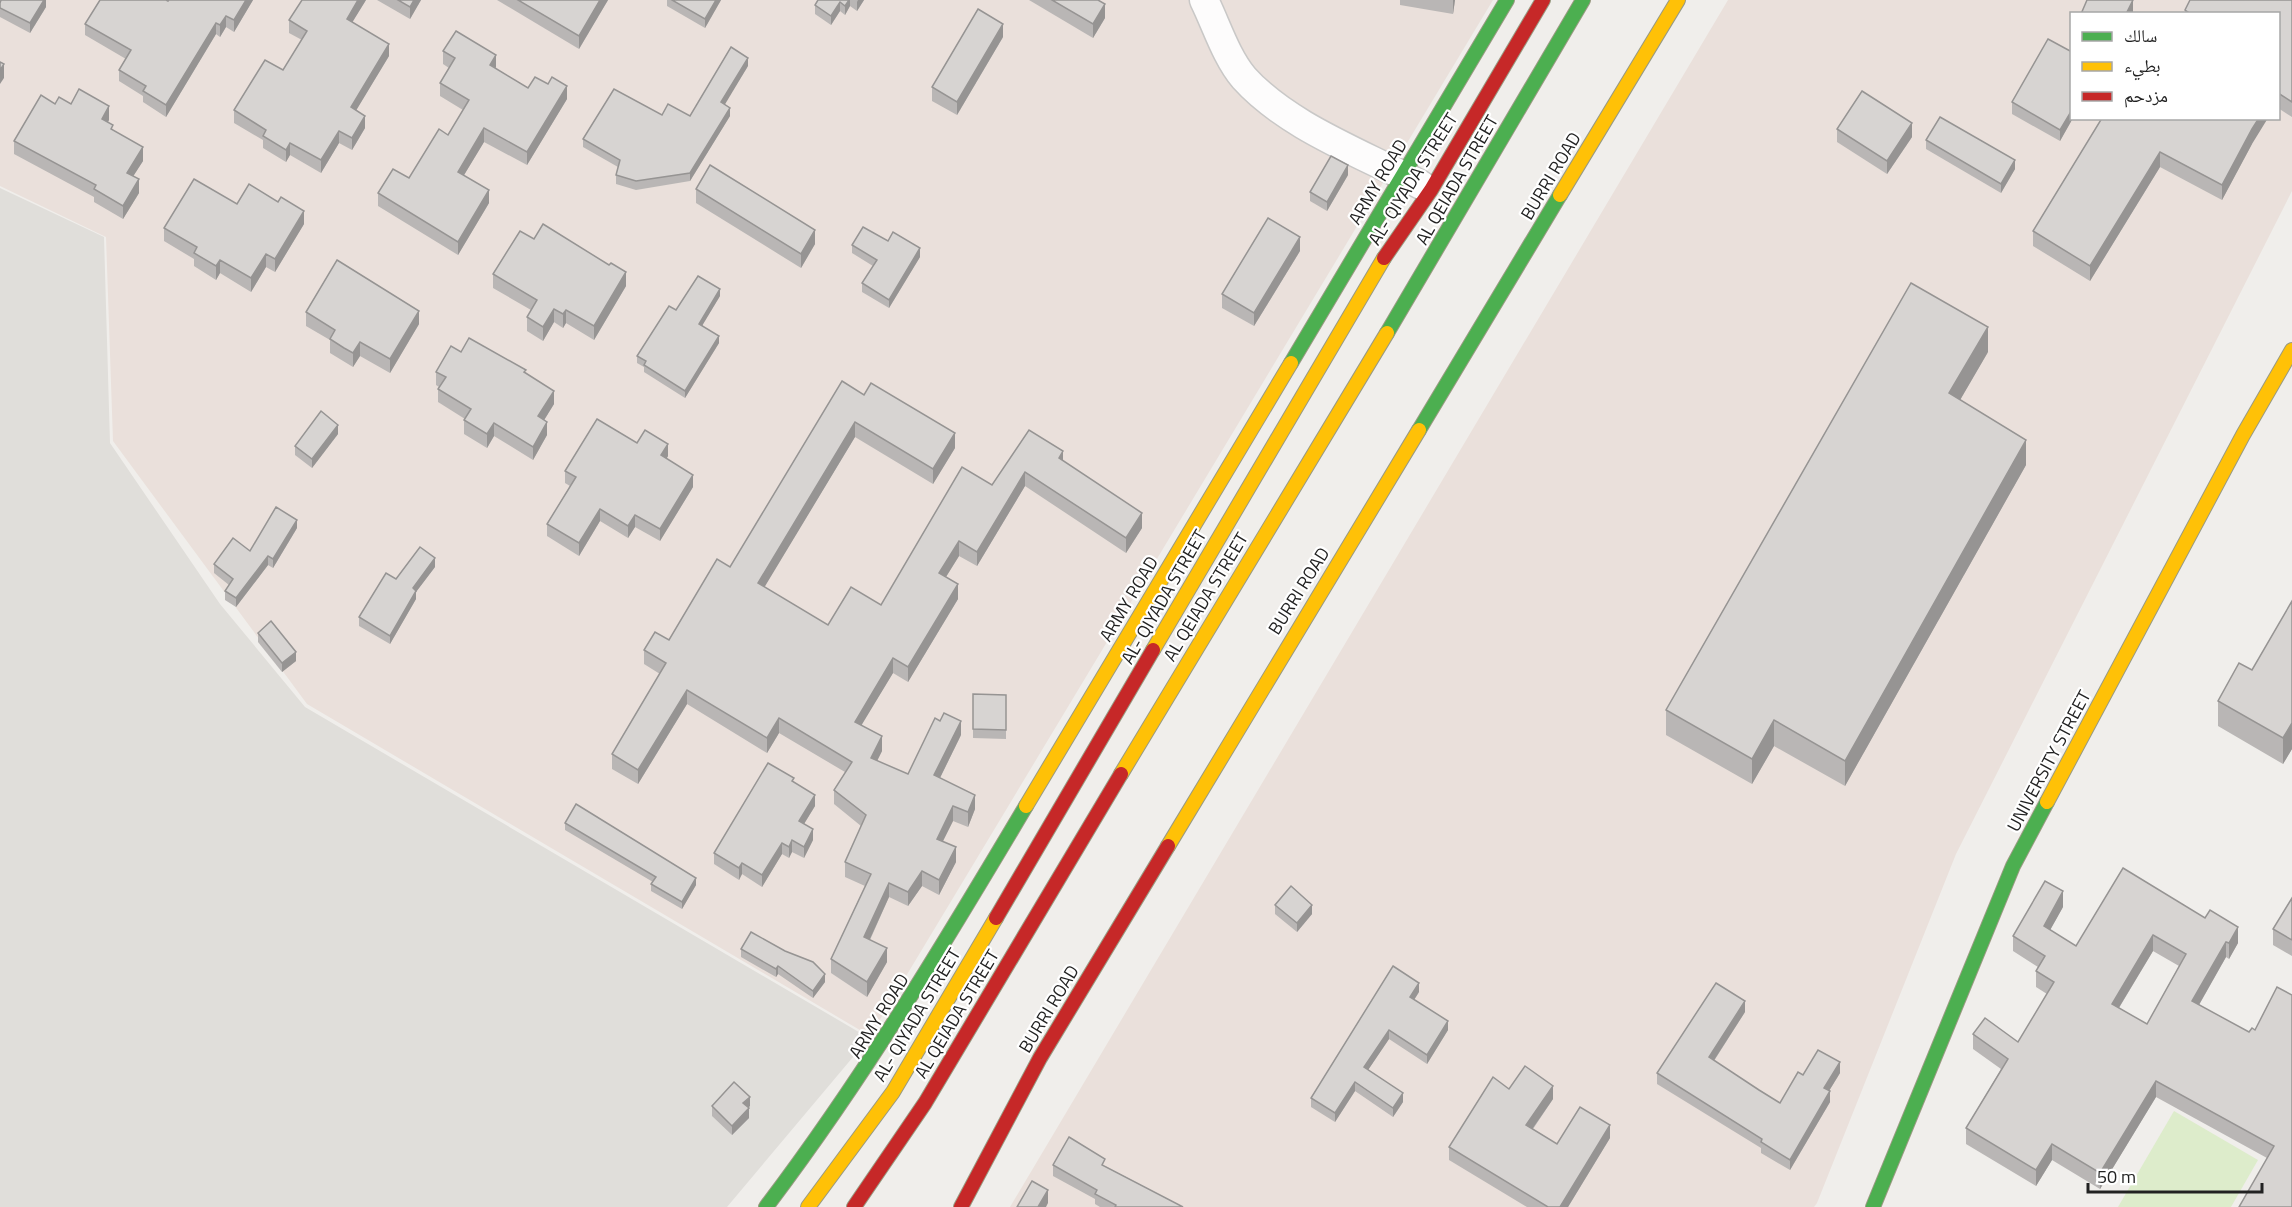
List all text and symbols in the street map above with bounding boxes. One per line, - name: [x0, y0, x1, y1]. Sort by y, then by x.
- legend: [2070, 12, 2280, 120]
- text: سالك: [2124, 22, 2157, 49]
- text: بطيء: [2124, 52, 2161, 81]
- text: مزدحم: [2124, 82, 2168, 109]
- street label: AL- QIYADA STREET: [1361, 107, 1464, 250]
- street label: AL QEIADA STREET: [1408, 109, 1505, 250]
- street label: BURRI ROAD: [1514, 127, 1587, 225]
- street label: ARMY ROAD: [1341, 134, 1414, 230]
- street label: AL- QIYADA STREET: [1114, 524, 1213, 669]
- street label: AL QEIADA STREET: [1156, 527, 1255, 666]
- street label: BURRI ROAD: [1261, 542, 1336, 640]
- street label: ARMY ROAD: [1092, 551, 1165, 647]
- street label: UNIVERSITY STREET: [2000, 685, 2098, 836]
- street label: AL- QIYADA STREET: [866, 942, 967, 1087]
- street label: AL QEIADA STREET: [907, 944, 1006, 1083]
- street label: BURRI ROAD: [1012, 960, 1085, 1058]
- street label: ARMY ROAD: [842, 968, 915, 1063]
- scale bar: [2088, 1156, 2262, 1194]
- text: 50 m: [2097, 1163, 2136, 1190]

